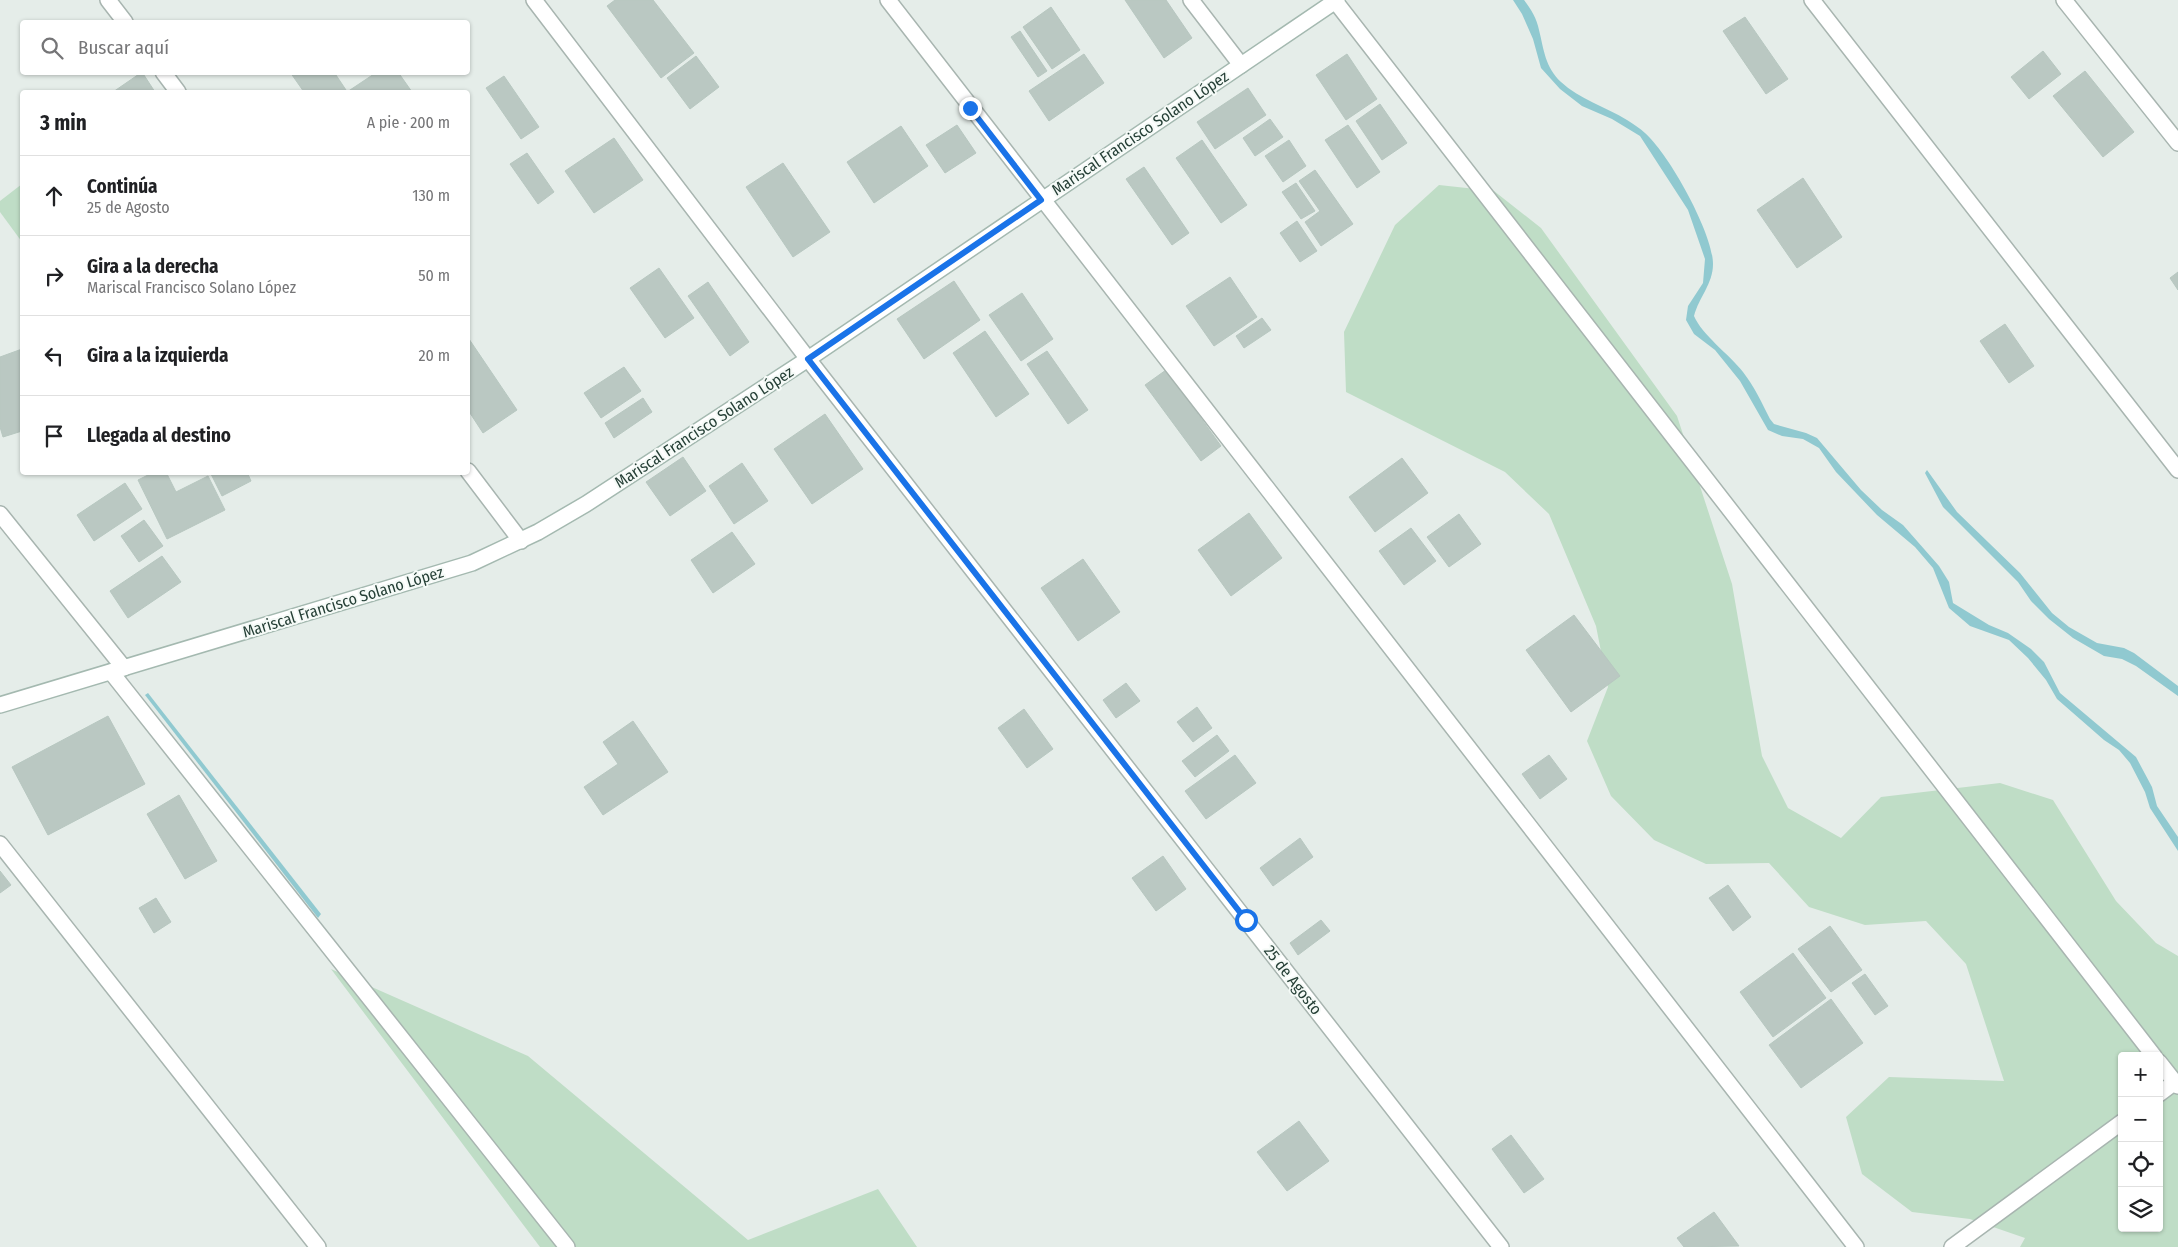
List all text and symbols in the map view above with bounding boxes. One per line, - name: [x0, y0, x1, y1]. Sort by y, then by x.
- search box: [20, 20, 470, 75]
- icon: search: [38, 34, 66, 62]
- text: Buscar aquí: [78, 36, 169, 59]
- street label: Mariscal Francisco Solano López: [1048, 67, 1232, 199]
- route end: [959, 97, 982, 120]
- text: 3 min: [40, 110, 87, 136]
- text: A pie · 200 m: [367, 113, 450, 132]
- text: Continúa: [87, 175, 158, 198]
- icon: ahead: [40, 182, 68, 210]
- text: 130 m: [412, 186, 450, 205]
- text: 25 de Agosto: [87, 198, 170, 217]
- text: Gira a la derecha: [87, 255, 219, 278]
- icon: right: [40, 262, 68, 290]
- text: 50 m: [418, 266, 450, 285]
- text: Mariscal Francisco Solano López: [87, 278, 296, 297]
- icon: left: [40, 342, 68, 370]
- text: Gira a la izquierda: [87, 344, 229, 367]
- text: 20 m: [419, 346, 450, 365]
- street label: Mariscal Francisco Solano López: [611, 362, 797, 492]
- icon: arrive: [40, 422, 68, 450]
- text: Llegada al destino: [87, 424, 231, 447]
- street label: Mariscal Francisco Solano López: [240, 562, 446, 642]
- route start: [1235, 909, 1258, 932]
- street label: 25 de Agosto: [1260, 942, 1326, 1018]
- map controls: [2118, 1052, 2163, 1232]
- button: +: [2118, 1052, 2163, 1097]
- button: −: [2118, 1097, 2163, 1142]
- button: locate: [2118, 1142, 2163, 1187]
- button: layers: [2118, 1187, 2163, 1232]

